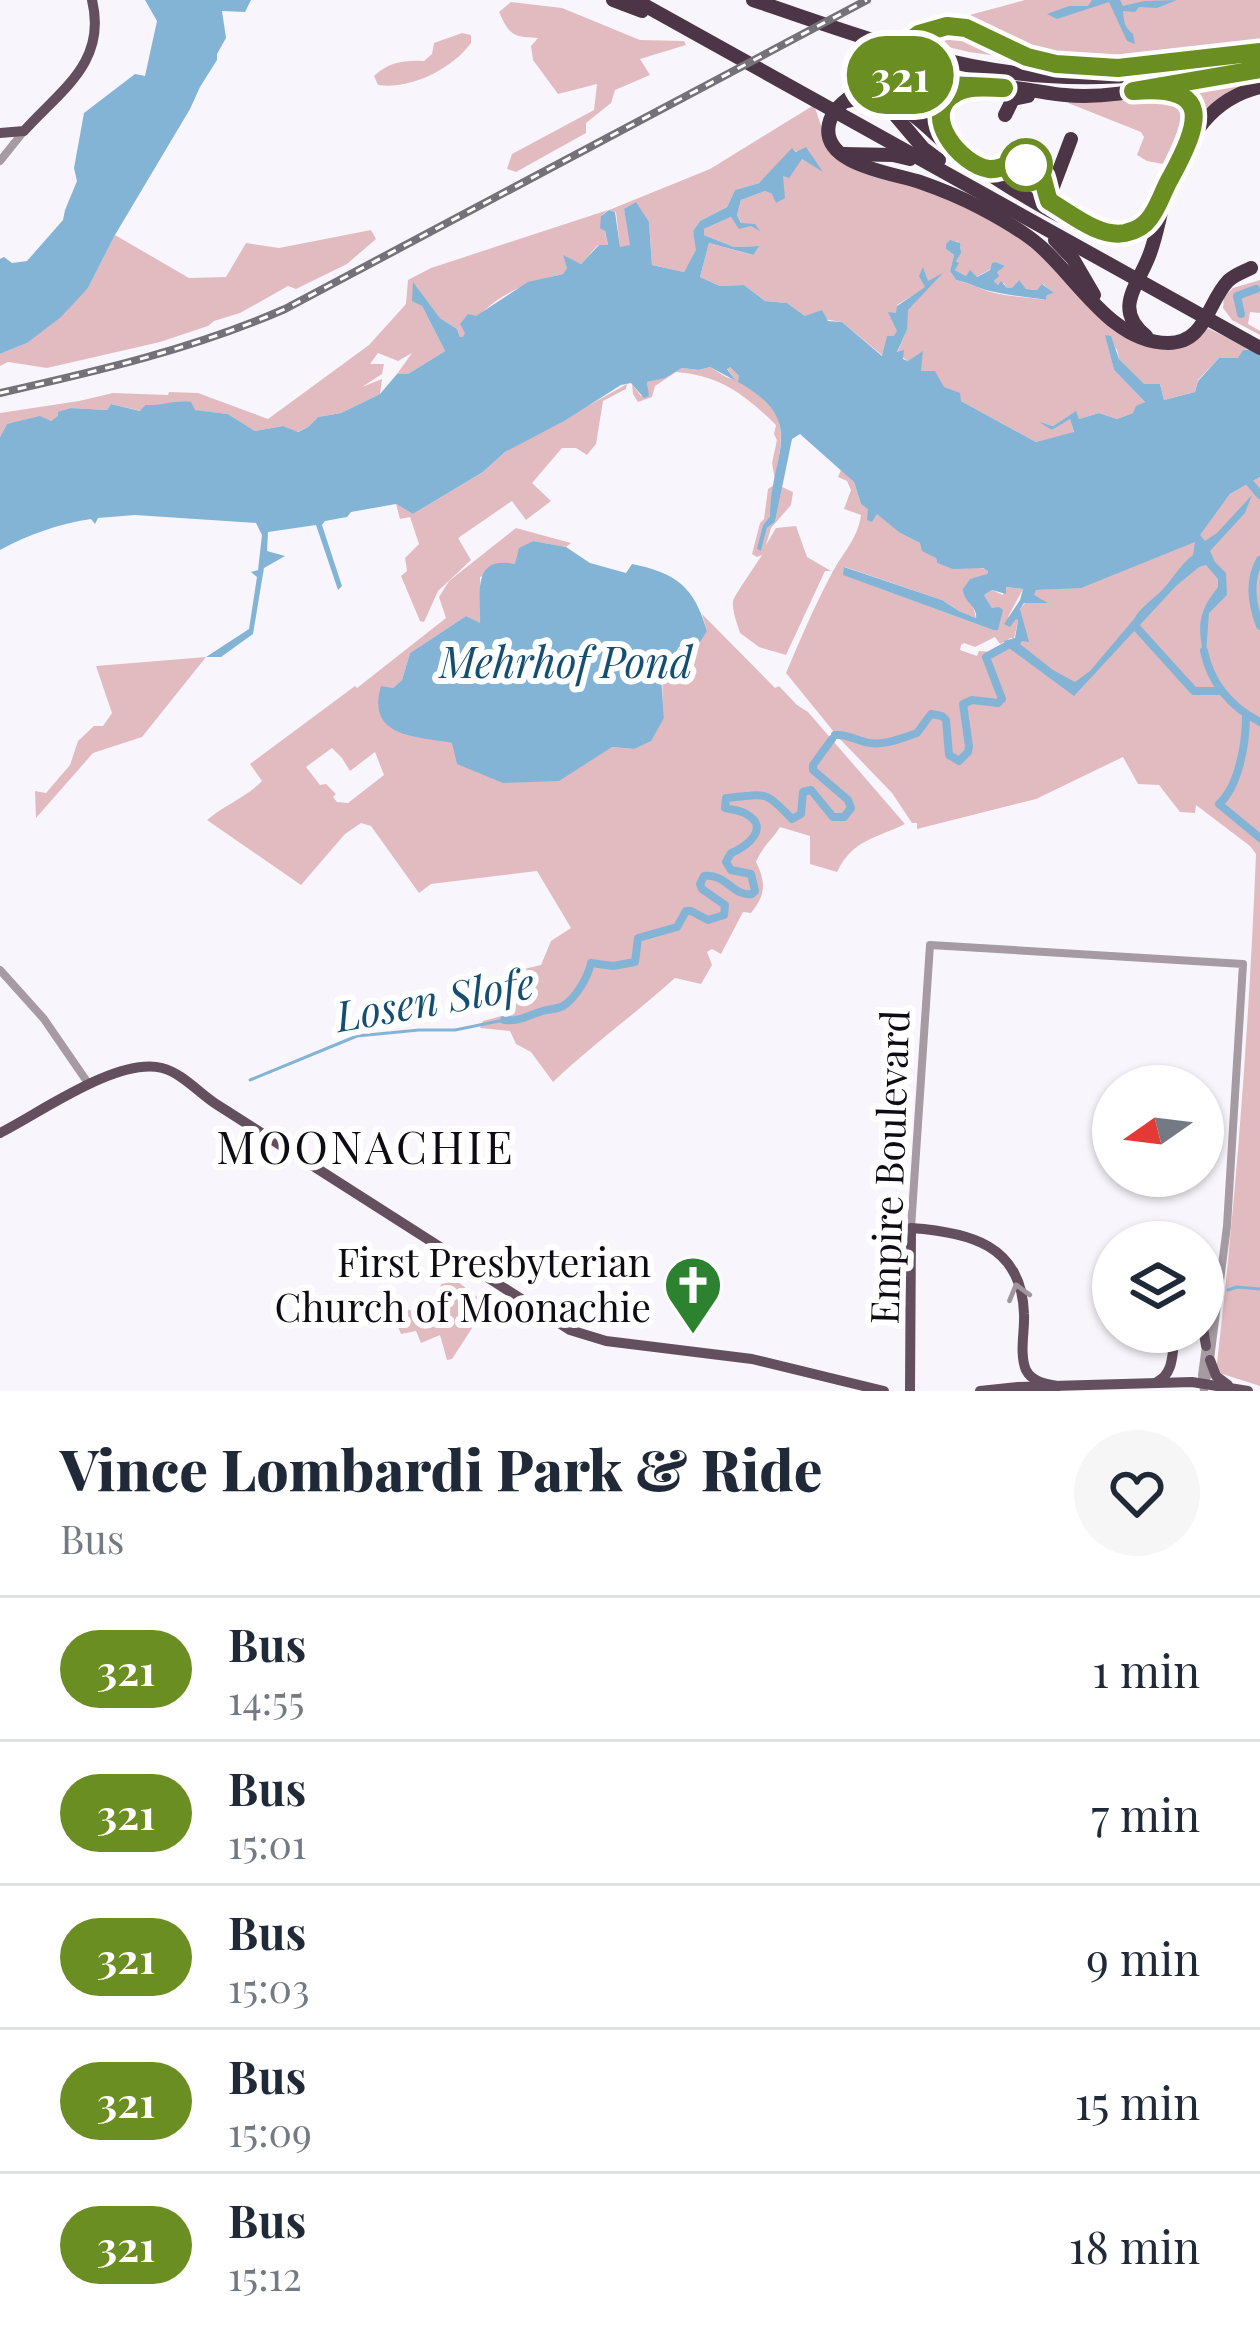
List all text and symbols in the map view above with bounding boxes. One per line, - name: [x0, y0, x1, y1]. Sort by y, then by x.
- line badge: 321: [831, 36, 969, 114]
- text: 321: [871, 47, 929, 103]
- unlabelled marker: [1001, 140, 1051, 190]
- water label: Mehrhof Pond: [438, 633, 694, 689]
- water label: Losen Slofe: [329, 953, 538, 1043]
- street label: Empire Boulevard: [857, 1009, 919, 1325]
- north arrow: [1092, 1065, 1224, 1197]
- map controls: [1092, 1065, 1224, 1353]
- district label: MOONACHIE: [216, 1115, 516, 1175]
- button: layers: [1092, 1221, 1224, 1353]
- place label: First Presbyterian Church of Moonachie: [275, 1235, 651, 1332]
- church icon: First Presbyterian Church of Moonachie: [662, 1254, 724, 1336]
- one-way arrow: [1008, 1282, 1033, 1303]
- text: Vince Lombardi Park & Ride: [60, 1429, 822, 1505]
- button: heart: [1074, 1430, 1200, 1556]
- text: Bus: [60, 1512, 124, 1564]
- text: Bus: [228, 1613, 306, 1673]
- text: 1 min: [1092, 1639, 1200, 1699]
- text: 321: [97, 1641, 155, 1697]
- text: 14:55: [228, 1673, 304, 1725]
- text: Bus: [228, 1757, 306, 1817]
- text: 7 min: [1091, 1783, 1200, 1843]
- text: 321: [97, 1785, 155, 1841]
- text: 15:01: [228, 1817, 306, 1869]
- text: Bus: [228, 1901, 306, 1961]
- text: 9 min: [1086, 1927, 1200, 1987]
- text: 321: [97, 1929, 155, 1985]
- text: 15:03: [228, 1961, 310, 2013]
- text: Bus: [228, 2045, 306, 2105]
- text: 15 min: [1075, 2071, 1200, 2131]
- text: 321: [97, 2073, 155, 2129]
- text: 15:09: [228, 2105, 312, 2157]
- text: Bus: [228, 2189, 306, 2249]
- text: 18 min: [1069, 2215, 1200, 2275]
- text: 321: [97, 2217, 155, 2273]
- text: 15:12: [228, 2249, 302, 2301]

